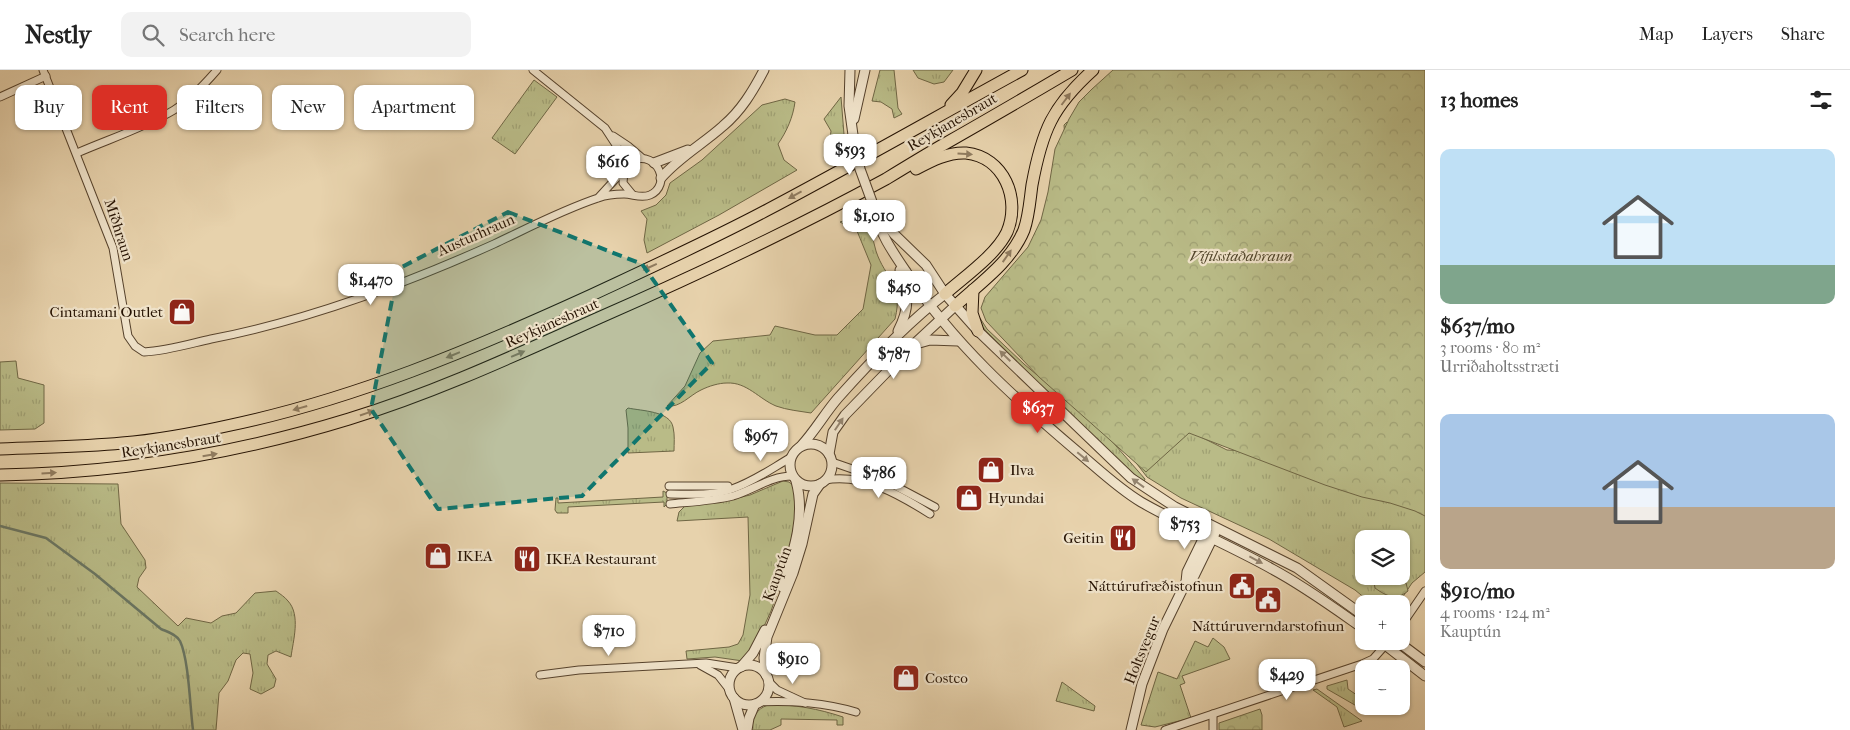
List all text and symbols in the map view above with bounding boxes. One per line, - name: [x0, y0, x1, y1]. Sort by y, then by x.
- search box: [121, 12, 471, 57]
- text: Nestly: [25, 21, 91, 49]
- icon: search: [139, 21, 167, 49]
- text: Search here: [179, 24, 275, 46]
- text: Map: [1639, 24, 1673, 45]
- text: Layers: [1701, 24, 1753, 45]
- text: Share: [1781, 24, 1825, 45]
- chip: Buy: [15, 85, 82, 130]
- chip: Rent: [92, 85, 167, 130]
- chip: Filters: [177, 85, 262, 130]
- chip: New: [272, 85, 344, 130]
- chip: Apartment: [354, 85, 474, 130]
- icon: filters: [1807, 86, 1835, 114]
- text: 13 homes: [1440, 88, 1518, 112]
- street label: Reykjanesbraut: [904, 89, 1001, 155]
- one-way arrow: [1060, 93, 1071, 106]
- pin: $593: [820, 134, 880, 176]
- text: $593: [835, 140, 865, 159]
- pin: $616: [583, 146, 643, 188]
- one-way arrow: [957, 151, 973, 159]
- text: $616: [597, 152, 629, 171]
- icon: home: [1593, 182, 1683, 272]
- one-way arrow: [788, 190, 802, 199]
- street label: Miðhraun: [101, 197, 138, 264]
- pin: $1,010: [833, 200, 915, 242]
- text: $1,010: [853, 206, 895, 225]
- street label: Austurhraun: [434, 210, 518, 260]
- park label: Vífilsstaðahraun: [1190, 247, 1292, 265]
- one-way arrow: [1002, 249, 1012, 263]
- pin: $1,470: [330, 264, 412, 306]
- one-way arrow: [643, 264, 657, 272]
- text: $1,470: [349, 270, 393, 289]
- pin: $450: [874, 270, 934, 313]
- text: $450: [887, 277, 921, 296]
- street label: Reykjanesbraut: [502, 294, 602, 352]
- shop icon: Cintamani Outlet: [167, 297, 197, 327]
- place label: Cintamani Outlet: [49, 303, 164, 321]
- text: $637/mo: [1440, 314, 1515, 338]
- pin: $787: [864, 338, 924, 380]
- text: 3 rooms · 80 m²: [1440, 338, 1540, 357]
- text: $787: [878, 344, 910, 363]
- one-way arrow: [511, 350, 525, 358]
- one-way arrow: [999, 350, 1011, 362]
- one-way arrow: [446, 351, 460, 359]
- text: Urriðaholtsstræti: [1440, 357, 1559, 376]
- pin: $637: [1008, 392, 1068, 434]
- text: $637: [1022, 398, 1054, 417]
- one-way arrow: [292, 404, 307, 412]
- one-way arrow: [360, 409, 375, 417]
- one-way arrow: [834, 417, 844, 431]
- pin: $967: [731, 420, 791, 462]
- text: $967: [744, 426, 778, 445]
- street label: Reykjanesbraut: [120, 428, 223, 462]
- icon: home: [1593, 447, 1683, 537]
- one-way arrow: [202, 450, 218, 458]
- one-way arrow: [1077, 451, 1090, 462]
- shop icon: Ilva: [976, 455, 1006, 485]
- pin: $786: [849, 456, 909, 499]
- place label: Ilva: [1010, 461, 1035, 479]
- text: $786: [862, 463, 896, 482]
- one-way arrow: [41, 469, 57, 477]
- one-way arrow: [1131, 478, 1145, 488]
- shop icon: Hyundai: [954, 483, 984, 513]
- place label: Hyundai: [988, 489, 1045, 507]
- pin: $753: [1155, 508, 1215, 550]
- text: $753: [1170, 514, 1200, 533]
- restaurant icon: Geitin: [1108, 523, 1138, 553]
- place label: Geitin: [1063, 529, 1104, 547]
- map controls: [1355, 530, 1410, 715]
- button: layers: [1355, 530, 1410, 585]
- shop icon: IKEA: [423, 541, 453, 571]
- restaurant icon: IKEA Restaurant: [512, 544, 542, 574]
- street label: Kauptún: [759, 544, 795, 604]
- place label: IKEA: [457, 547, 493, 565]
- place label: IKEA Restaurant: [546, 550, 657, 568]
- one-way arrow: [1249, 556, 1264, 564]
- public building icon: Náttúrufræðistofnun: [1227, 571, 1257, 601]
- place label: Náttúrufræðistofnun: [1088, 577, 1223, 595]
- text: $910/mo: [1440, 579, 1515, 603]
- public building icon: Náttúruverndarstofnun: [1253, 585, 1283, 615]
- button: +: [1355, 595, 1410, 650]
- text: 4 rooms · 124 m²: [1440, 603, 1550, 622]
- street label: Holtsvegur: [1120, 613, 1164, 687]
- pin: $710: [579, 614, 639, 657]
- place label: Náttúruverndarstofnun: [1192, 617, 1344, 635]
- text: $710: [594, 621, 624, 640]
- text: Kauptún: [1440, 622, 1501, 641]
- pin: $910: [763, 642, 823, 685]
- text: $910: [777, 649, 809, 668]
- pin: $429: [1257, 658, 1317, 701]
- button: −: [1355, 660, 1410, 715]
- shop icon: Costco: [891, 663, 921, 693]
- text: $429: [1270, 665, 1304, 684]
- place label: Costco: [925, 669, 968, 687]

